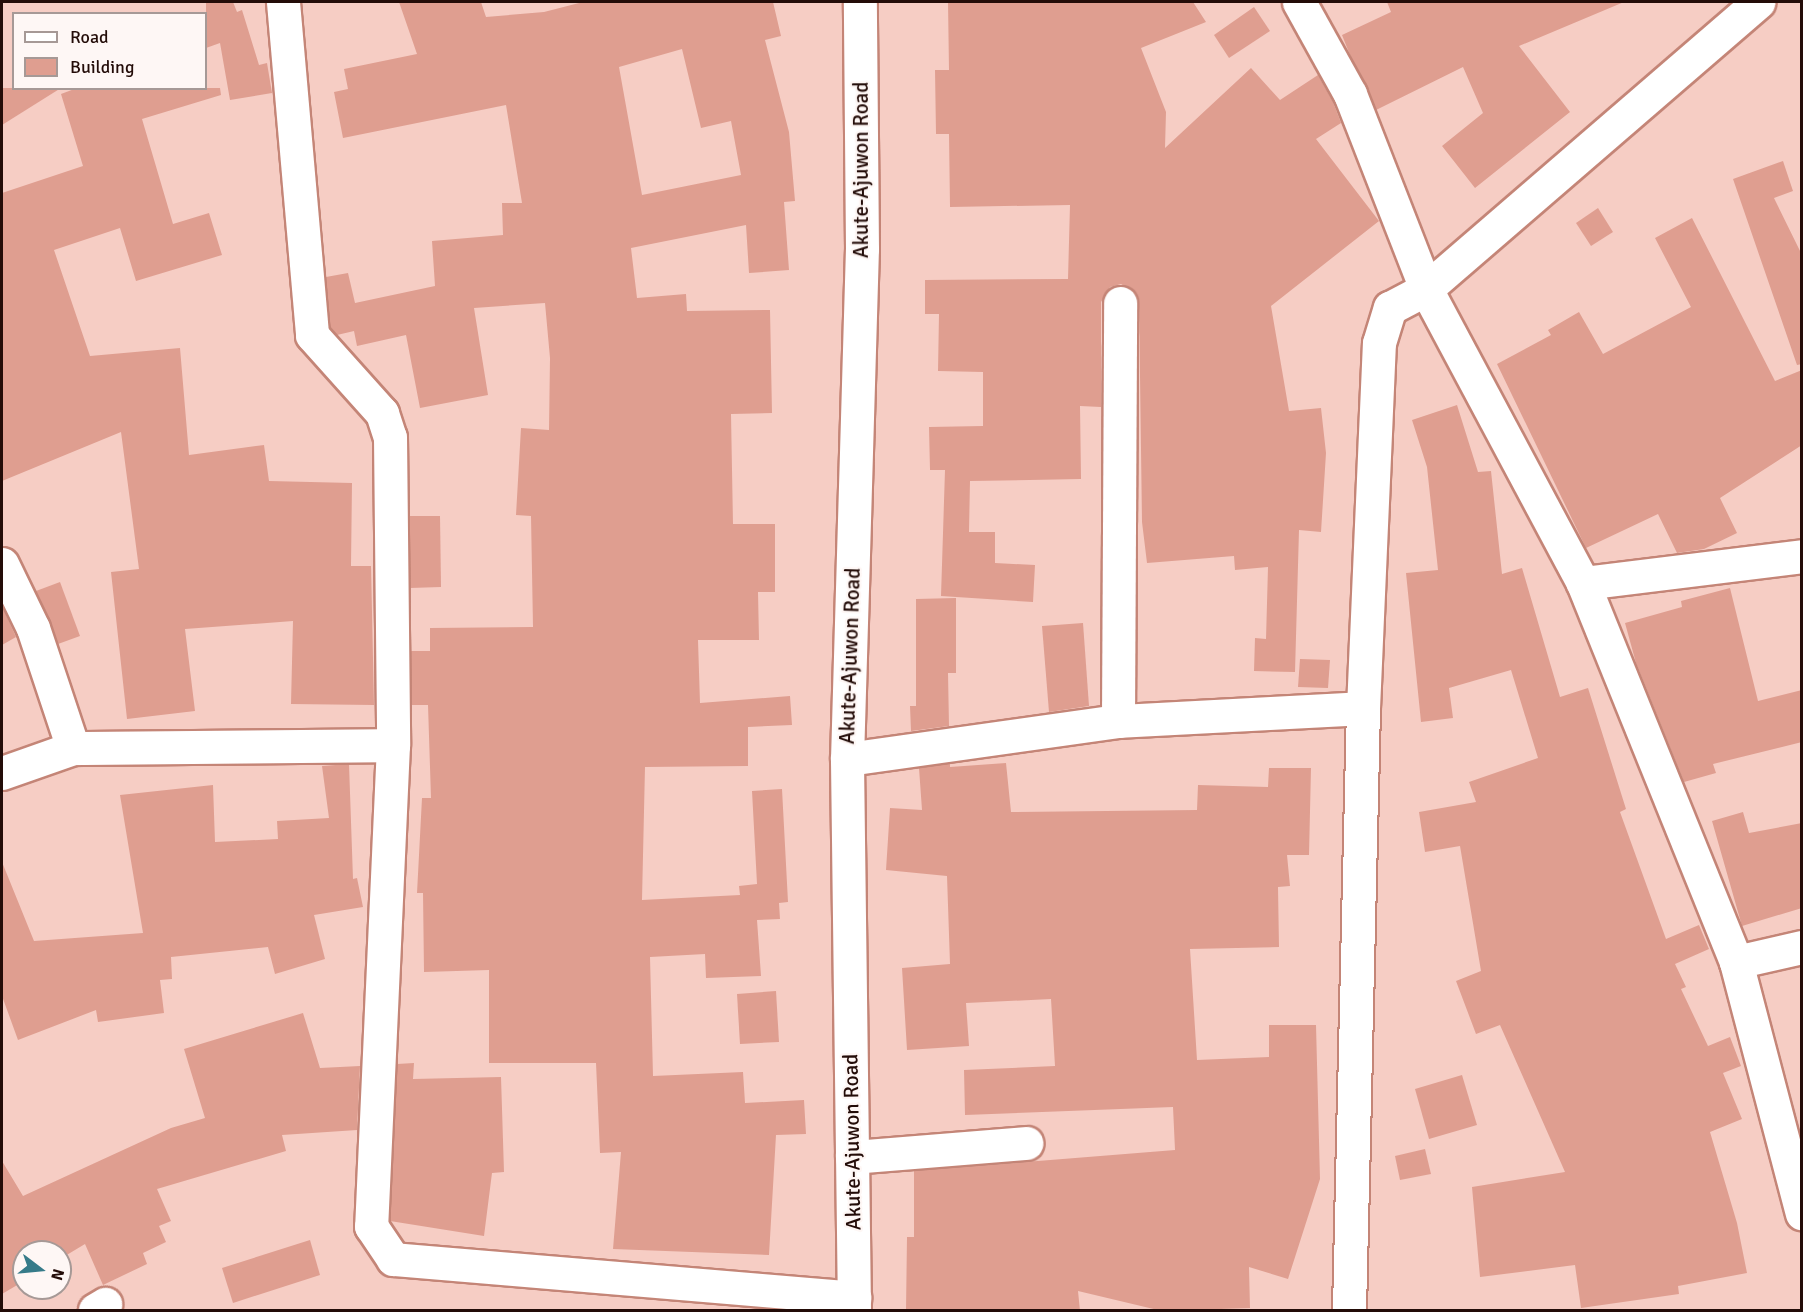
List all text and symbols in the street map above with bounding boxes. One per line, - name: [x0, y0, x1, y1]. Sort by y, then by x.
- legend: [12, 12, 207, 90]
- text: Road: [70, 26, 109, 48]
- text: Building: [70, 56, 134, 78]
- street label: Akute-Ajuwon Road: [848, 82, 874, 258]
- street label: Akute-Ajuwon Road: [834, 567, 866, 745]
- street label: Akute-Ajuwon Road: [838, 1054, 866, 1230]
- north arrow: [12, 1240, 72, 1300]
- text: N: [46, 1266, 69, 1283]

